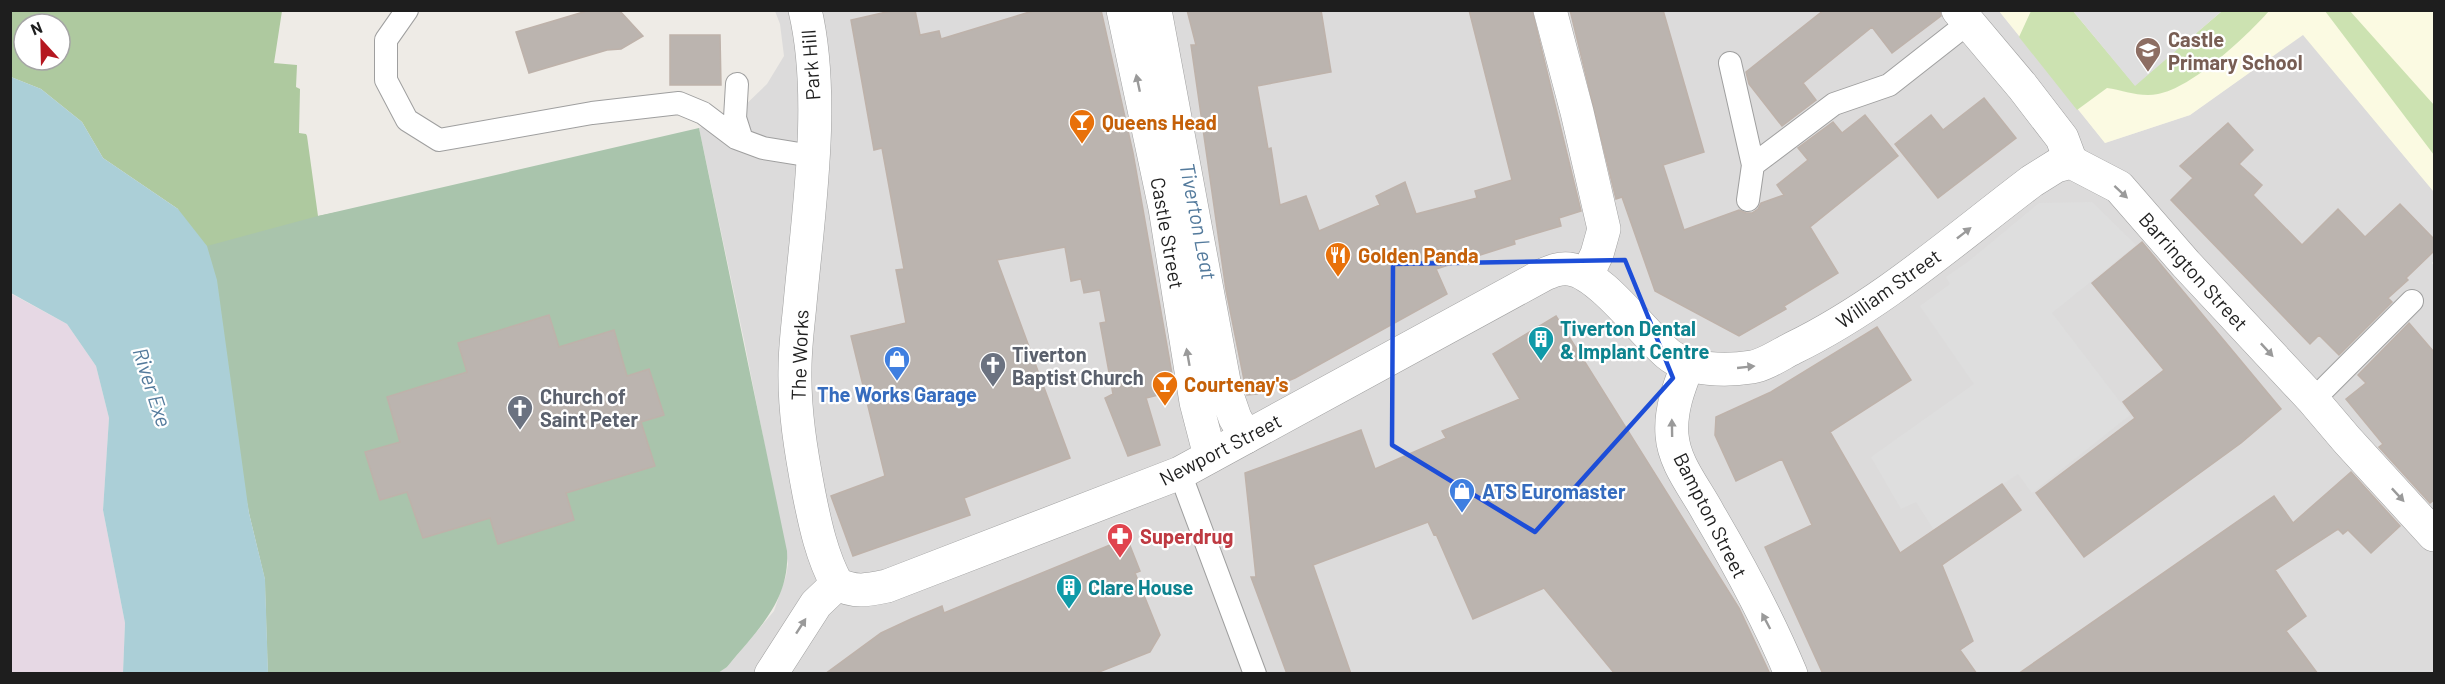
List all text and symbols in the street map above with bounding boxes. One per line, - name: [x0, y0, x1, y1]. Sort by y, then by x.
- north arrow: [12, 12, 72, 72]
- text: N: [28, 17, 45, 38]
- place label: Castle Primary School: [2168, 27, 2303, 74]
- street label: Park Hill: [796, 29, 824, 101]
- school or university icon: Castle Primary School: [2133, 35, 2163, 73]
- one-way arrow: [1133, 74, 1143, 92]
- bar icon: Queens Head: [1067, 107, 1097, 145]
- place label: Queens Head: [1102, 110, 1217, 134]
- water label: Tiverton Leat: [1175, 160, 1223, 282]
- street label: Castle Street: [1146, 175, 1190, 291]
- one-way arrow: [2113, 185, 2128, 199]
- street label: Barrington Street: [2135, 207, 2253, 335]
- one-way arrow: [1956, 226, 1972, 239]
- restaurant icon: Golden Panda: [1323, 240, 1353, 278]
- place label: Golden Panda: [1358, 243, 1479, 267]
- street label: William Street: [1831, 243, 1945, 333]
- street label: The Works: [785, 309, 813, 401]
- place label: Tiverton Dental & Implant Centre: [1560, 316, 1709, 363]
- building icon: Tiverton Dental & Implant Centre: [1526, 324, 1556, 362]
- place label: Tiverton Baptist Church: [1012, 342, 1144, 389]
- one-way arrow: [2260, 343, 2274, 358]
- water label: River Exe: [128, 344, 178, 430]
- shop icon: The Works Garage: [882, 344, 912, 382]
- one-way arrow: [1184, 348, 1193, 367]
- church icon: Tiverton Baptist Church: [978, 350, 1008, 388]
- one-way arrow: [1737, 362, 1756, 372]
- bar icon: Courtenay's: [1150, 369, 1180, 407]
- place label: Courtenay's: [1184, 372, 1289, 396]
- place label: The Works Garage: [817, 382, 977, 406]
- place label: Church of Saint Peter: [540, 384, 638, 431]
- church icon: Church of Saint Peter: [505, 393, 535, 431]
- street label: Newport Street: [1155, 408, 1285, 490]
- one-way arrow: [1667, 418, 1677, 437]
- street label: Bampton Street: [1669, 448, 1753, 582]
- shop icon: ATS Euromaster: [1447, 476, 1477, 514]
- place label: ATS Euromaster: [1482, 479, 1626, 503]
- one-way arrow: [2391, 487, 2404, 502]
- pharmacy icon: Superdrug: [1105, 521, 1135, 559]
- place label: Superdrug: [1140, 524, 1233, 548]
- building icon: Clare House: [1054, 572, 1084, 610]
- place label: Clare House: [1088, 575, 1194, 599]
- one-way arrow: [1761, 612, 1771, 629]
- one-way arrow: [795, 619, 807, 635]

